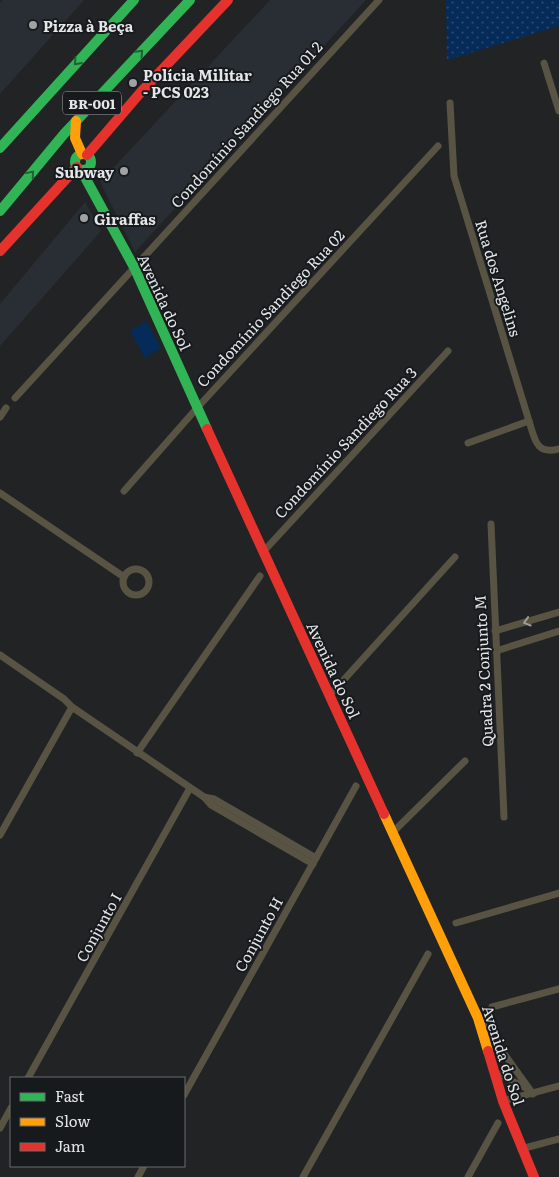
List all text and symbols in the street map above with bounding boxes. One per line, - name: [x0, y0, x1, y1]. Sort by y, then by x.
- place label: Pizza à Beça: [43, 14, 134, 37]
- marker: Pizza à Beça: [27, 19, 39, 31]
- street label: Condomínio Sandiego Rua 01 2: [165, 35, 328, 213]
- one-way arrow: [134, 50, 143, 59]
- one-way arrow: [74, 56, 83, 65]
- place label: Polícia Militar - PCS 023: [143, 63, 252, 103]
- marker: Polícia Militar - PCS 023: [127, 77, 139, 89]
- road number: BR-001: [63, 92, 121, 115]
- place label: Subway: [55, 160, 115, 183]
- marker: Subway: [118, 165, 130, 177]
- one-way arrow: [26, 170, 35, 179]
- place label: Giraffas: [94, 207, 156, 230]
- marker: Giraffas: [78, 212, 90, 224]
- street label: Rua dos Angelins: [470, 217, 528, 339]
- street label: Condomínio Sandiego Rua 02: [191, 224, 350, 392]
- street label: Avenida do Sol: [133, 250, 197, 354]
- street label: Condomínio Sandiego Rua 3: [268, 361, 422, 523]
- street label: Quadra 2 Conjunto M: [468, 595, 498, 747]
- one-way arrow: [524, 616, 532, 626]
- street label: Avenida do Sol: [302, 618, 366, 722]
- street label: Conjunto I: [69, 888, 127, 966]
- street label: Conjunto H: [228, 892, 288, 976]
- street label: Avenida do Sol: [477, 1002, 531, 1108]
- legend: [10, 1077, 185, 1167]
- text: Fast: [55, 1084, 84, 1107]
- text: Slow: [55, 1109, 90, 1132]
- text: Jam: [55, 1134, 86, 1157]

